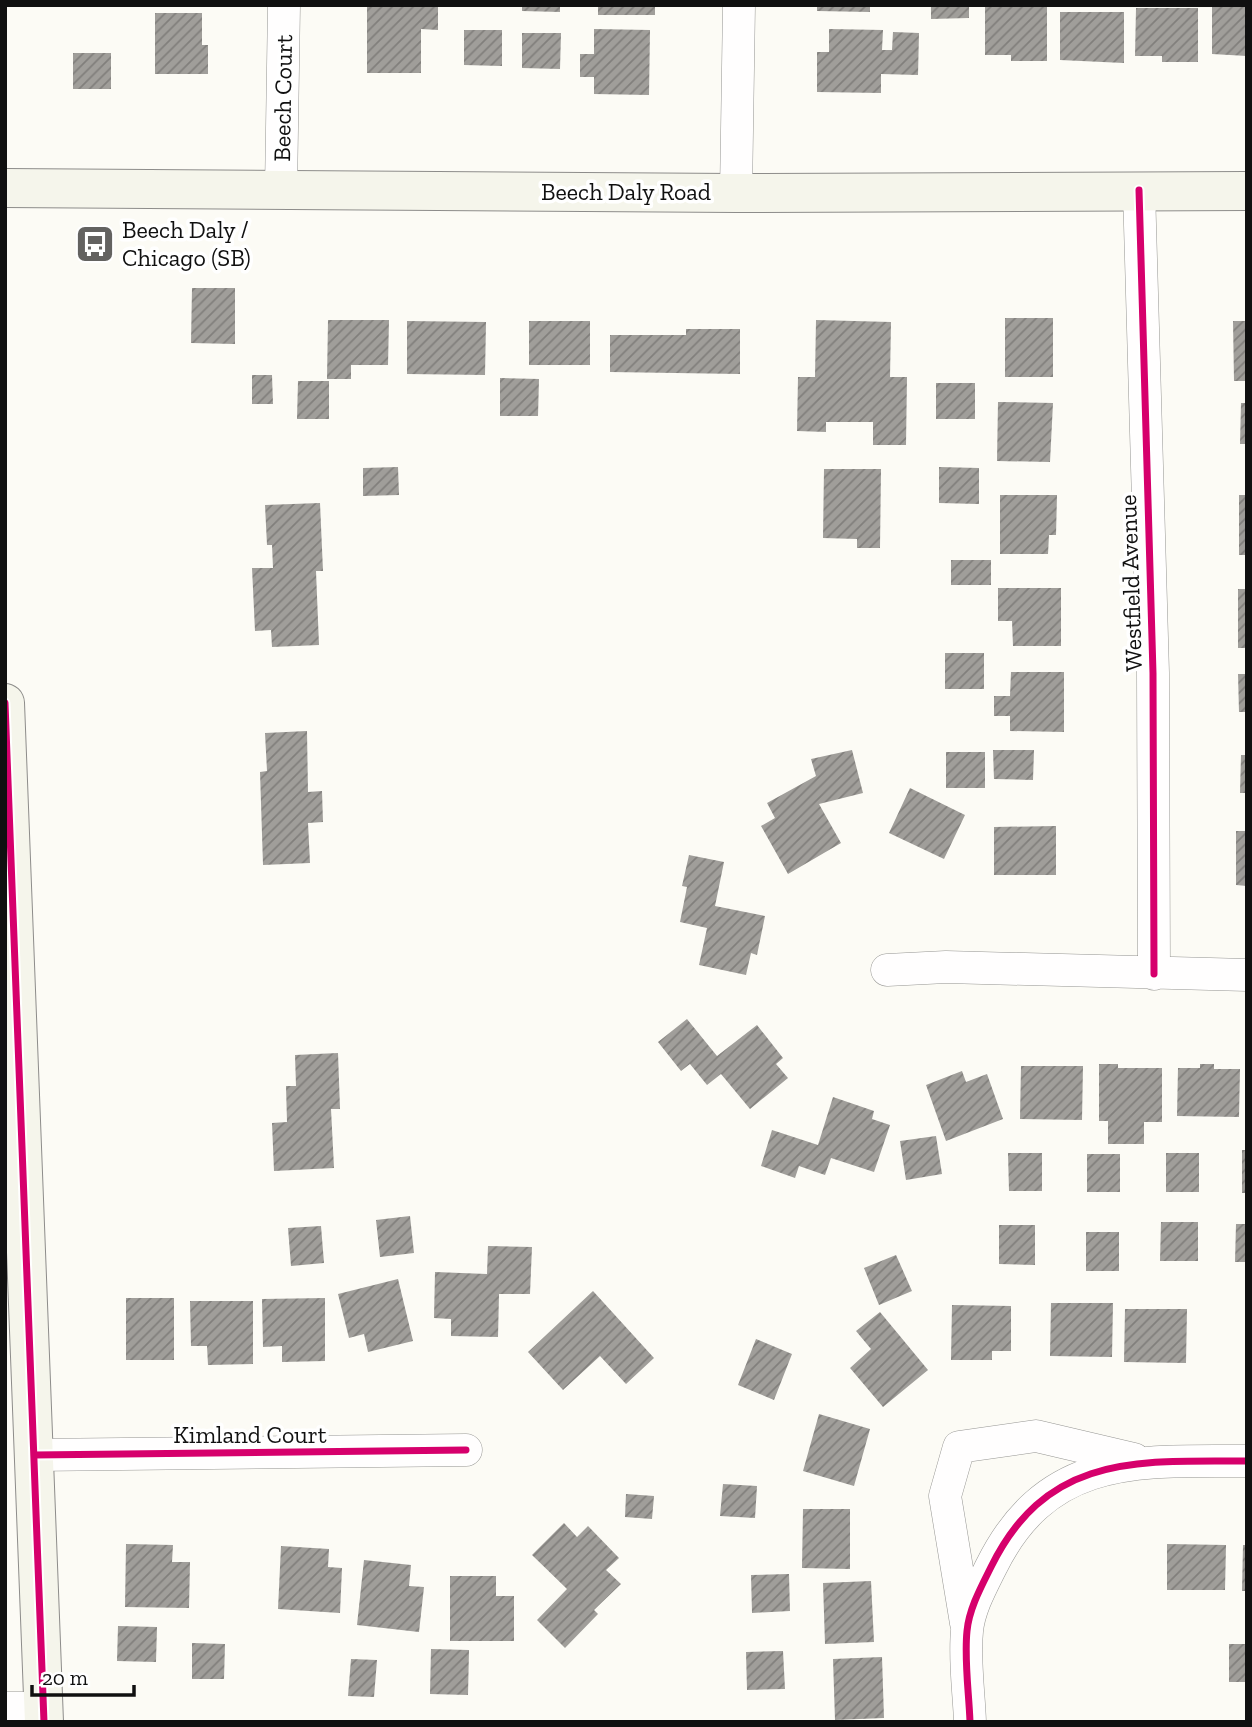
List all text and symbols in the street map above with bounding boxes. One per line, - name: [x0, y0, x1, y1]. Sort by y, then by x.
- street label: Beech Court: [267, 34, 298, 162]
- street label: Beech Daly Road: [541, 177, 711, 206]
- place label: Beech Daly / Chicago (SB): [122, 215, 251, 272]
- bus stop icon: Beech Daly / Chicago (SB): [74, 223, 116, 265]
- street label: Westfield Avenue: [1113, 494, 1148, 672]
- street label: Kimland Court: [173, 1420, 327, 1449]
- scale bar: [32, 1654, 133, 1698]
- text: 20 m: [42, 1665, 88, 1690]

